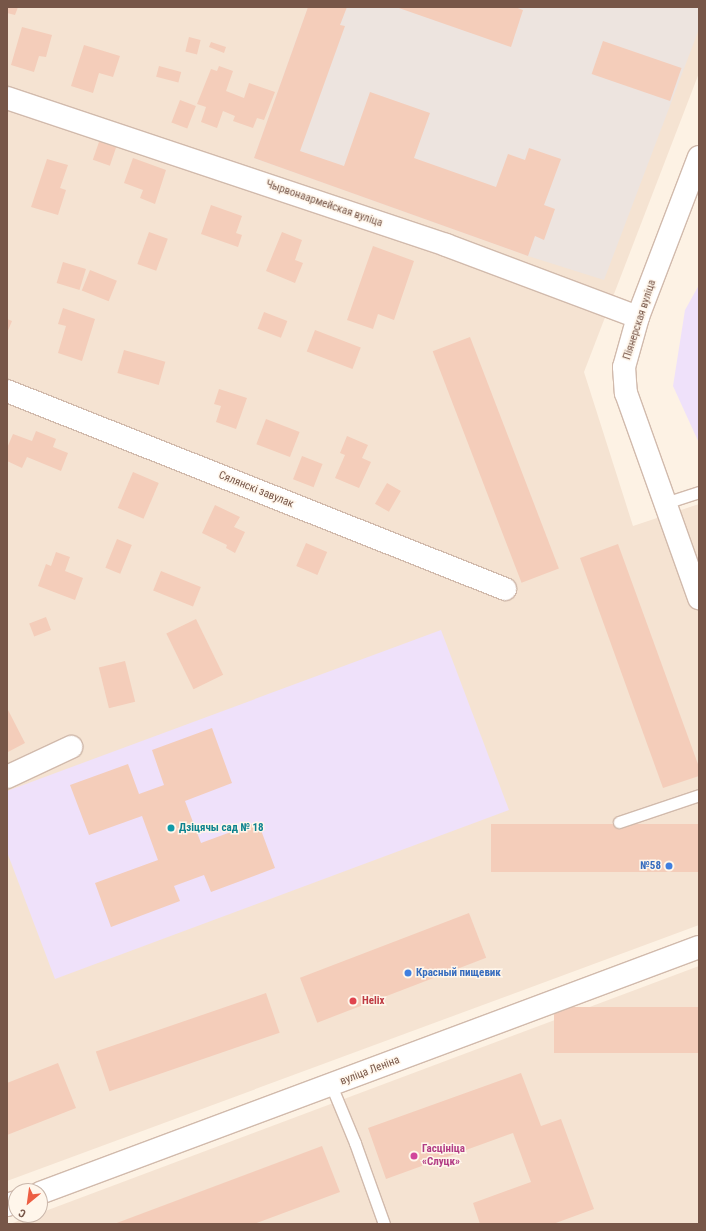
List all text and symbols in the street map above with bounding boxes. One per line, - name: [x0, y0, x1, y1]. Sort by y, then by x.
- street label: Чырвонаармейская вуліца: [264, 178, 384, 230]
- street label: Піянерская вуліца: [621, 278, 659, 362]
- street label: Сялянскі завулак: [217, 469, 295, 511]
- place label: Дзіцячы сад № 18: [179, 821, 264, 835]
- marker: Дзіцячы сад № 18: [166, 823, 176, 833]
- place label: №58: [640, 859, 661, 873]
- marker: №58: [664, 861, 674, 871]
- place label: Красный пищевик: [416, 966, 501, 980]
- marker: Красный пищевик: [403, 968, 413, 978]
- place label: Helix: [362, 994, 385, 1008]
- marker: Helix: [347, 995, 359, 1007]
- street label: вуліца Леніна: [338, 1054, 402, 1088]
- place label: Гасцініца «Слуцк»: [422, 1143, 465, 1169]
- marker: Гасцініца «Слуцк»: [409, 1151, 419, 1161]
- north arrow: [8, 1183, 48, 1223]
- text: С: [17, 1206, 28, 1220]

